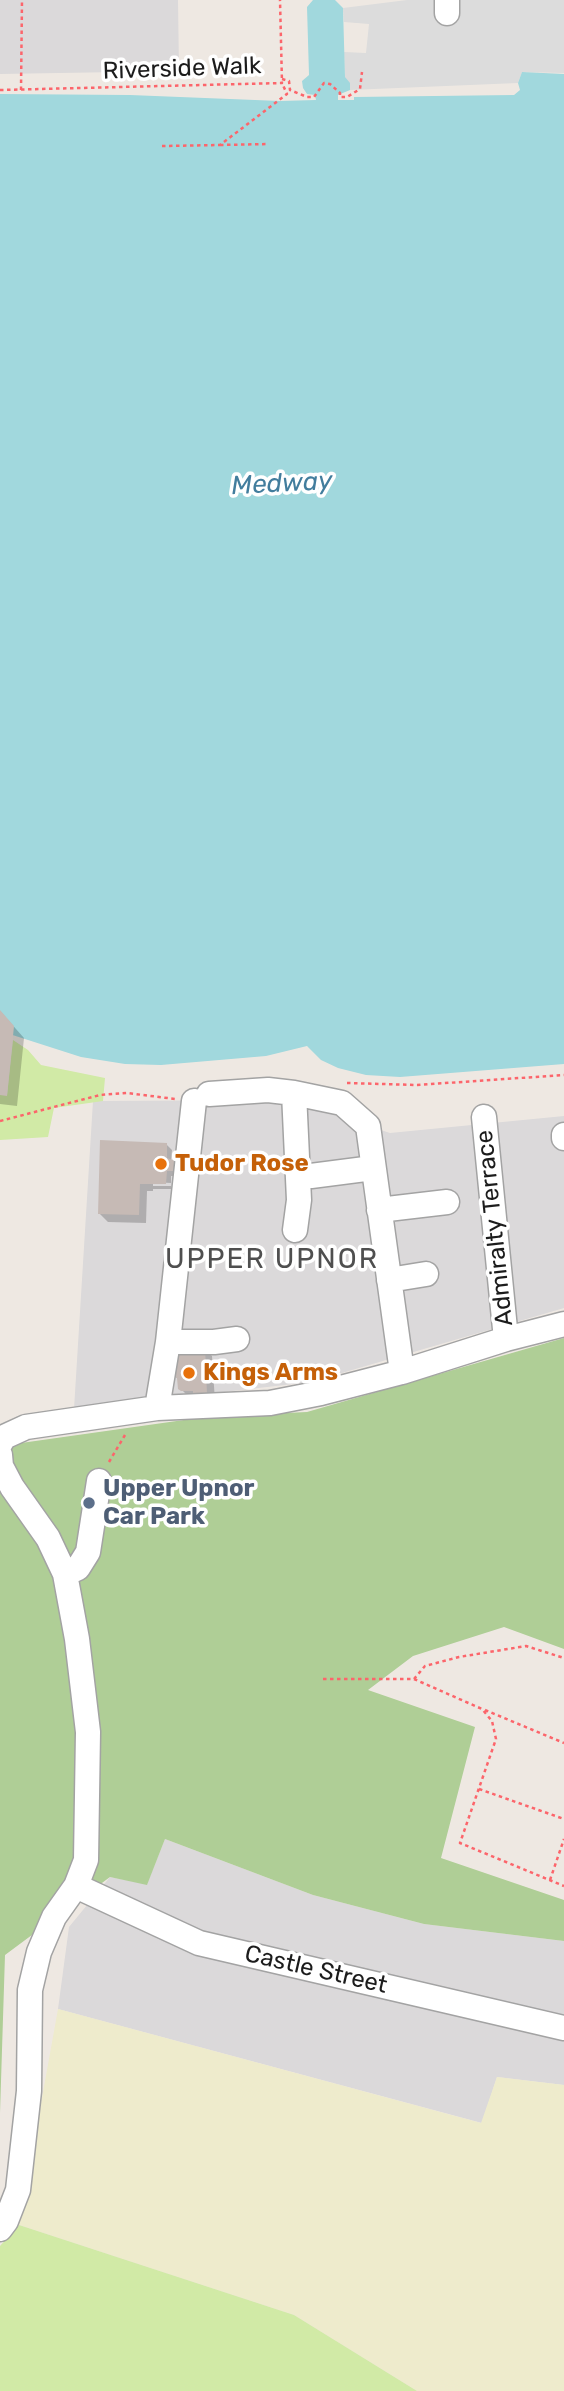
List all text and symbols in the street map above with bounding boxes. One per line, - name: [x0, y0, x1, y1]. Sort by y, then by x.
- street label: Riverside Walk: [102, 52, 262, 86]
- water label: Medway: [231, 466, 333, 502]
- street label: Admiralty Terrace: [470, 1129, 520, 1327]
- place label: Tudor Rose: [175, 1150, 309, 1178]
- marker: Tudor Rose: [153, 1156, 169, 1172]
- district label: UPPER UPNOR: [166, 1243, 378, 1277]
- place label: Kings Arms: [203, 1359, 338, 1387]
- marker: Kings Arms: [181, 1365, 197, 1381]
- place label: Upper Upnor Car Park: [103, 1475, 254, 1531]
- marker: Upper Upnor Car Park: [81, 1495, 97, 1511]
- street label: Castle Street: [242, 1940, 390, 2000]

